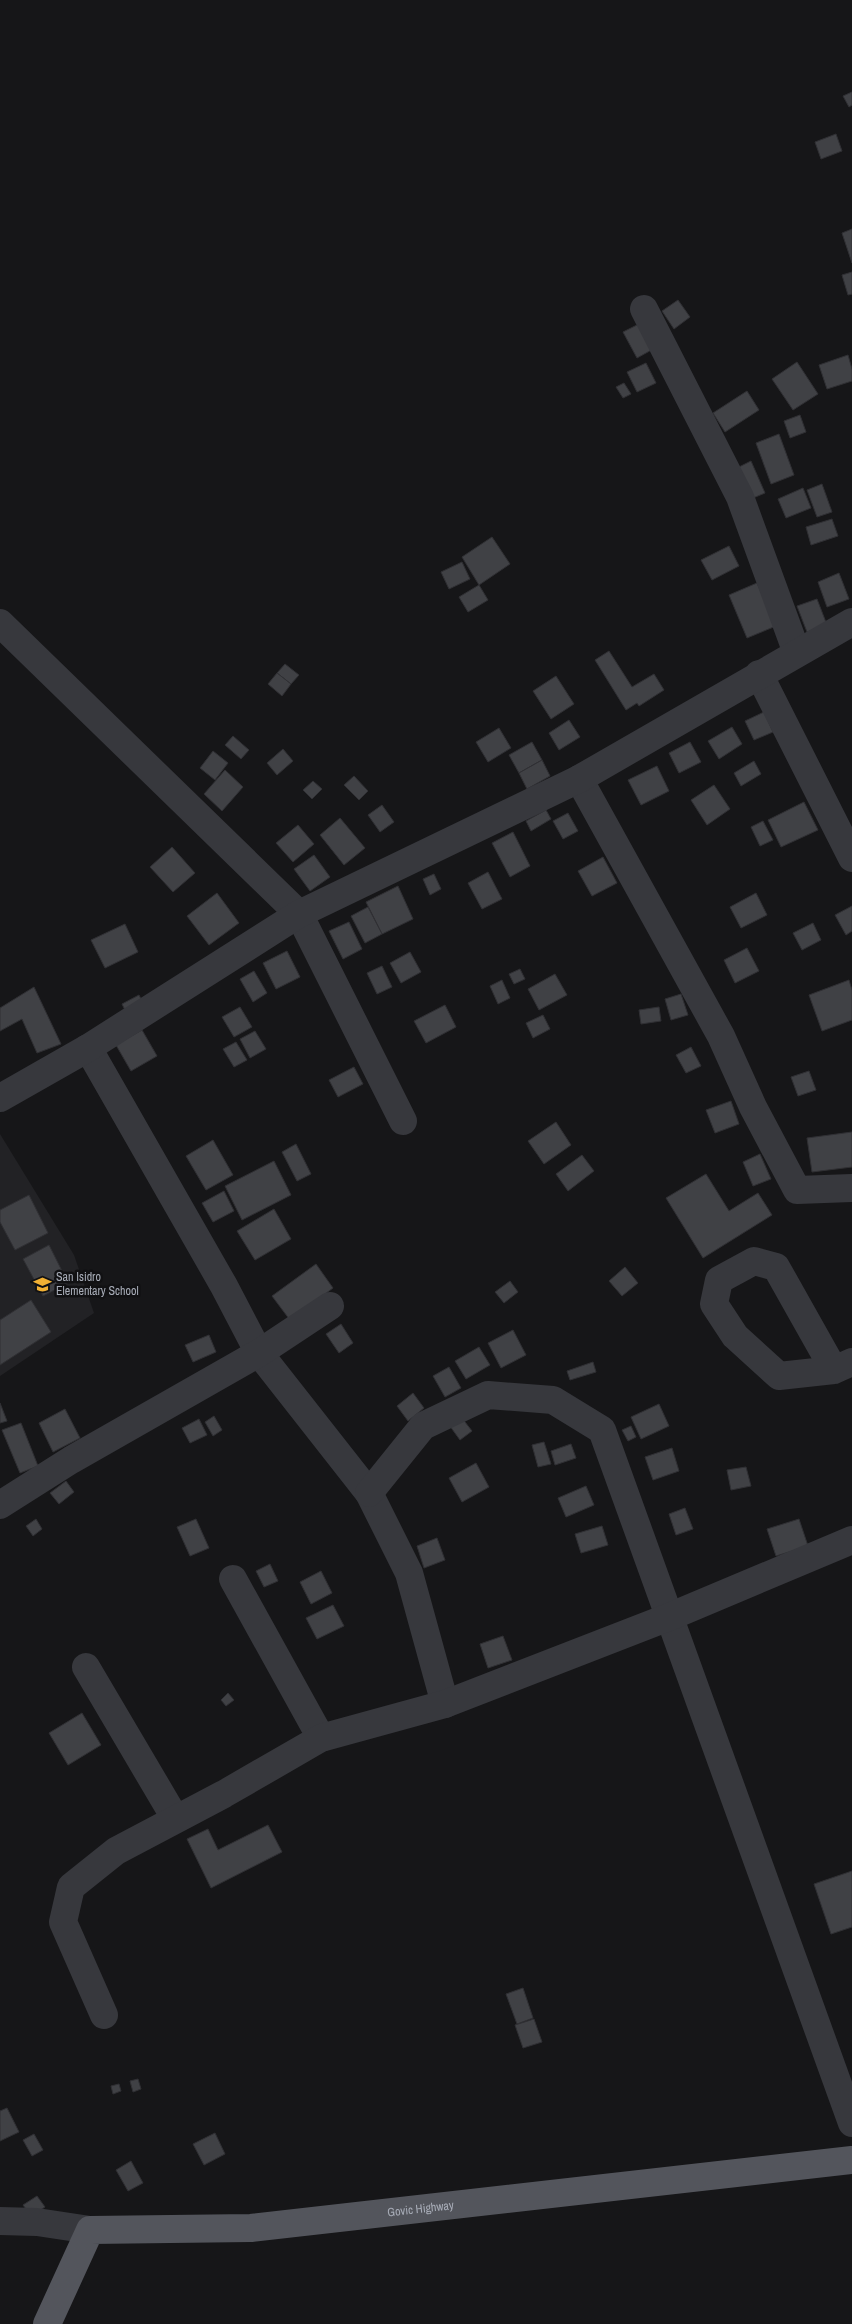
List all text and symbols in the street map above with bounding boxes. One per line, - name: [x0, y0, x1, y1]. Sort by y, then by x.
- place label: San Isidro Elementary School: [56, 1269, 139, 1299]
- school or university icon: San Isidro Elementary School: [32, 1274, 52, 1294]
- street label: Govic Highway: [386, 2197, 455, 2221]

